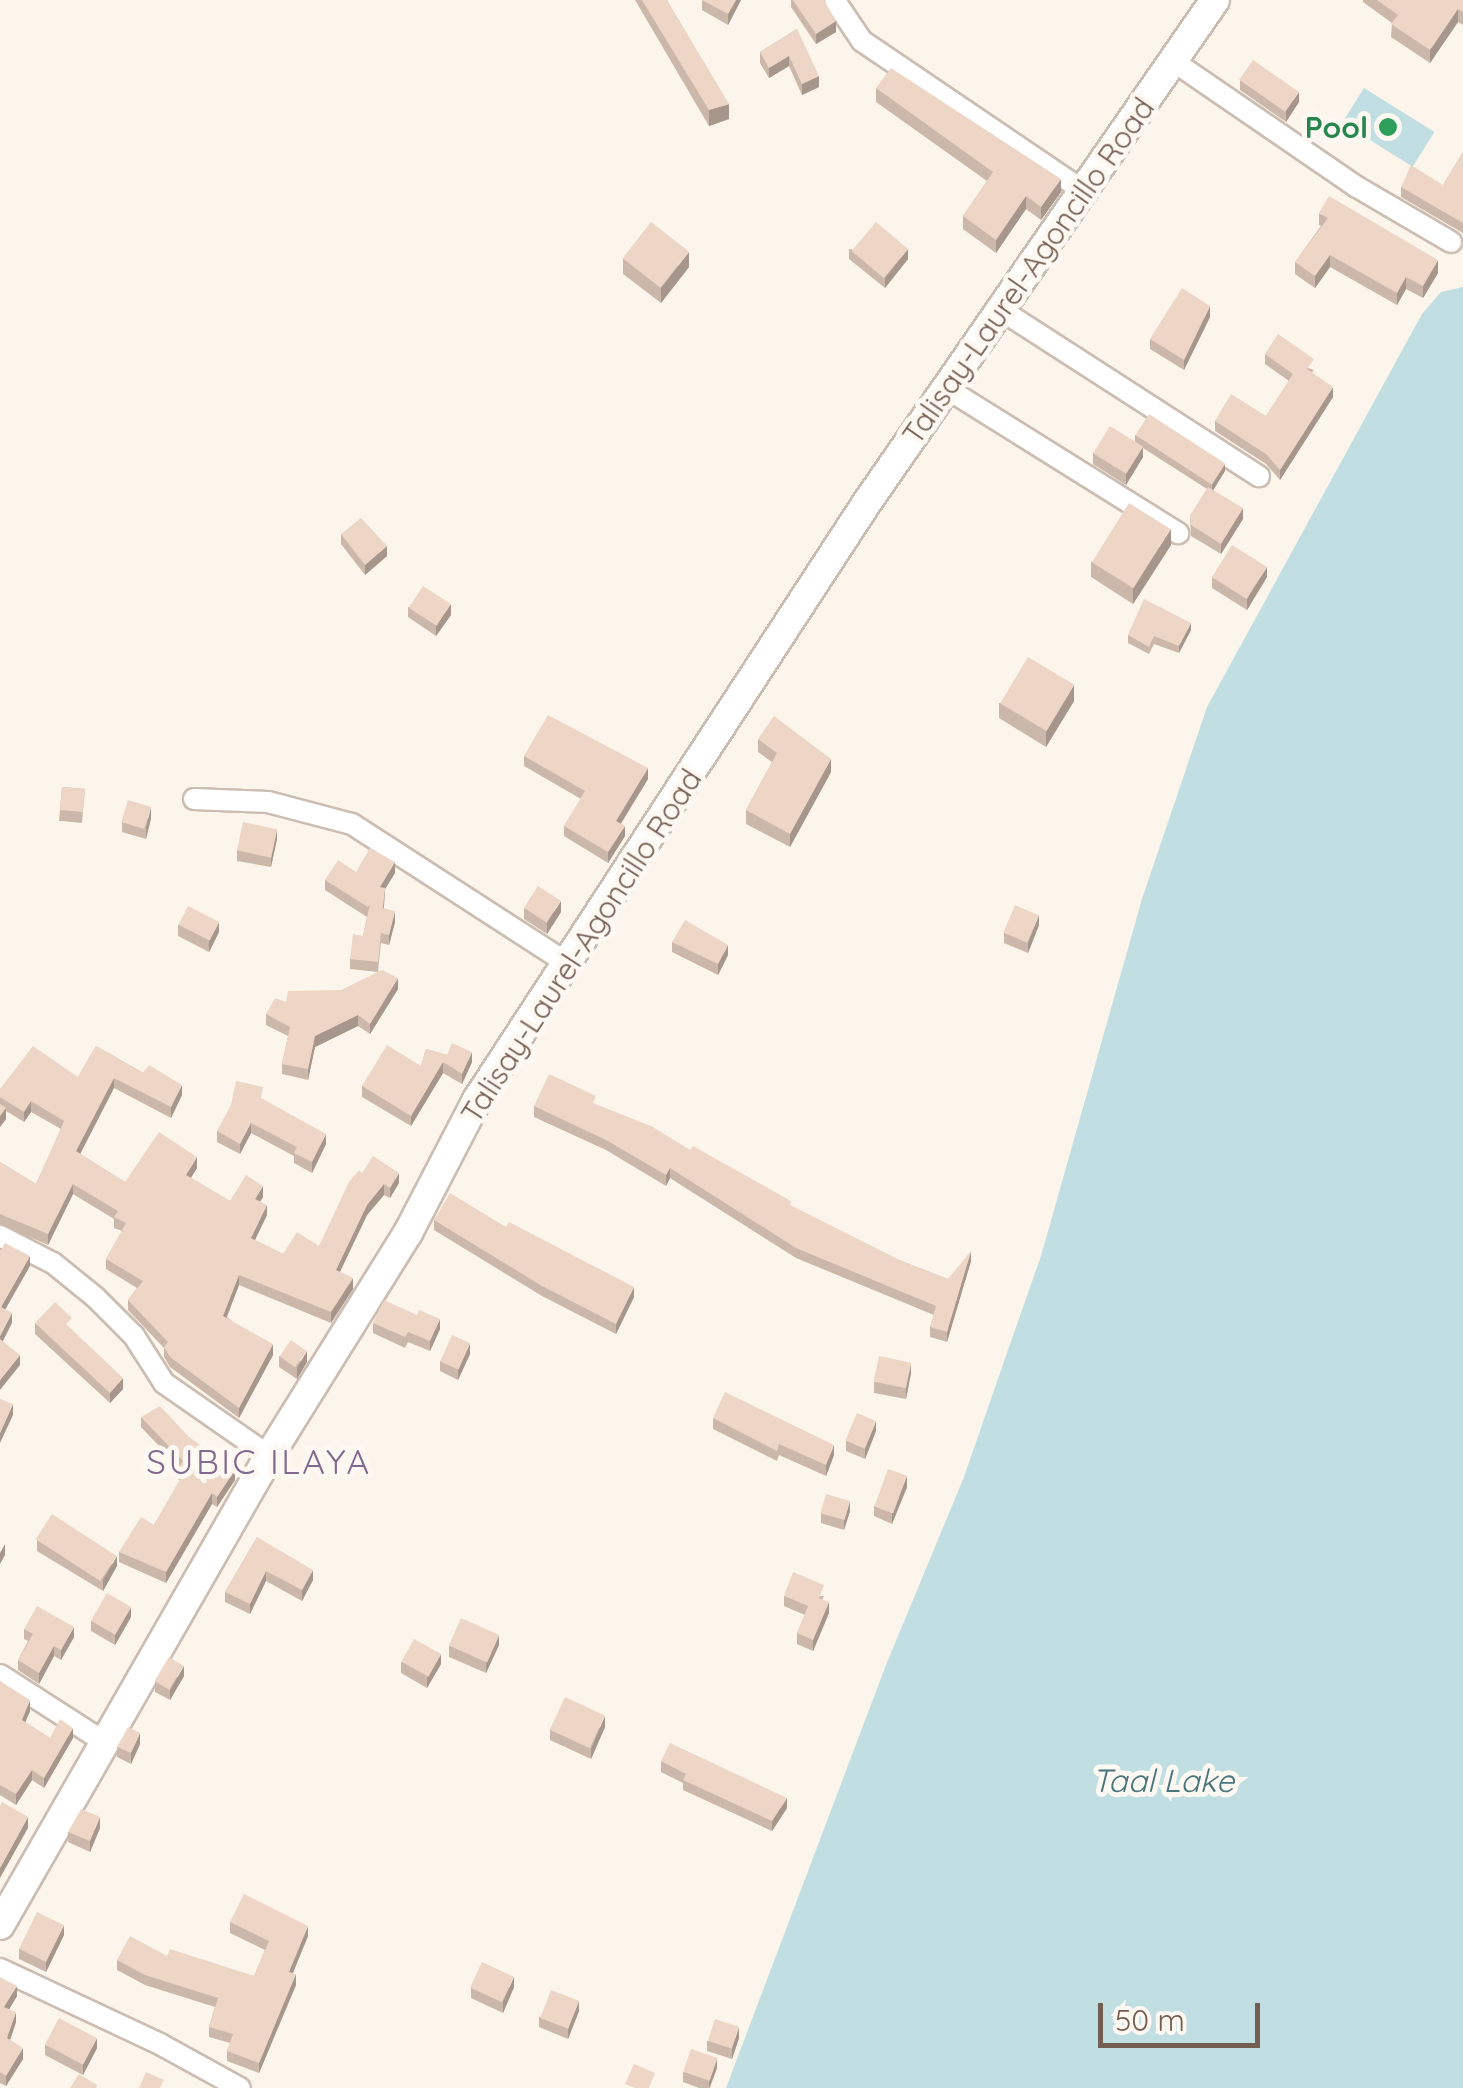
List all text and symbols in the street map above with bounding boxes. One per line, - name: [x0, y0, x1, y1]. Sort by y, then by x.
- street label: Talisay-Laurel-Agoncillo Road: [894, 91, 1162, 451]
- place label: Pool: [1305, 109, 1368, 145]
- marker: Pool: [1377, 116, 1399, 138]
- street label: Talisay-Laurel-Agoncillo Road: [453, 762, 709, 1130]
- district label: SUBIC ILAYA: [146, 1440, 372, 1482]
- water label: Taal Lake: [1092, 1761, 1234, 1799]
- scale bar: [1103, 1983, 1266, 2045]
- text: 50 m: [1115, 2001, 1185, 2039]

